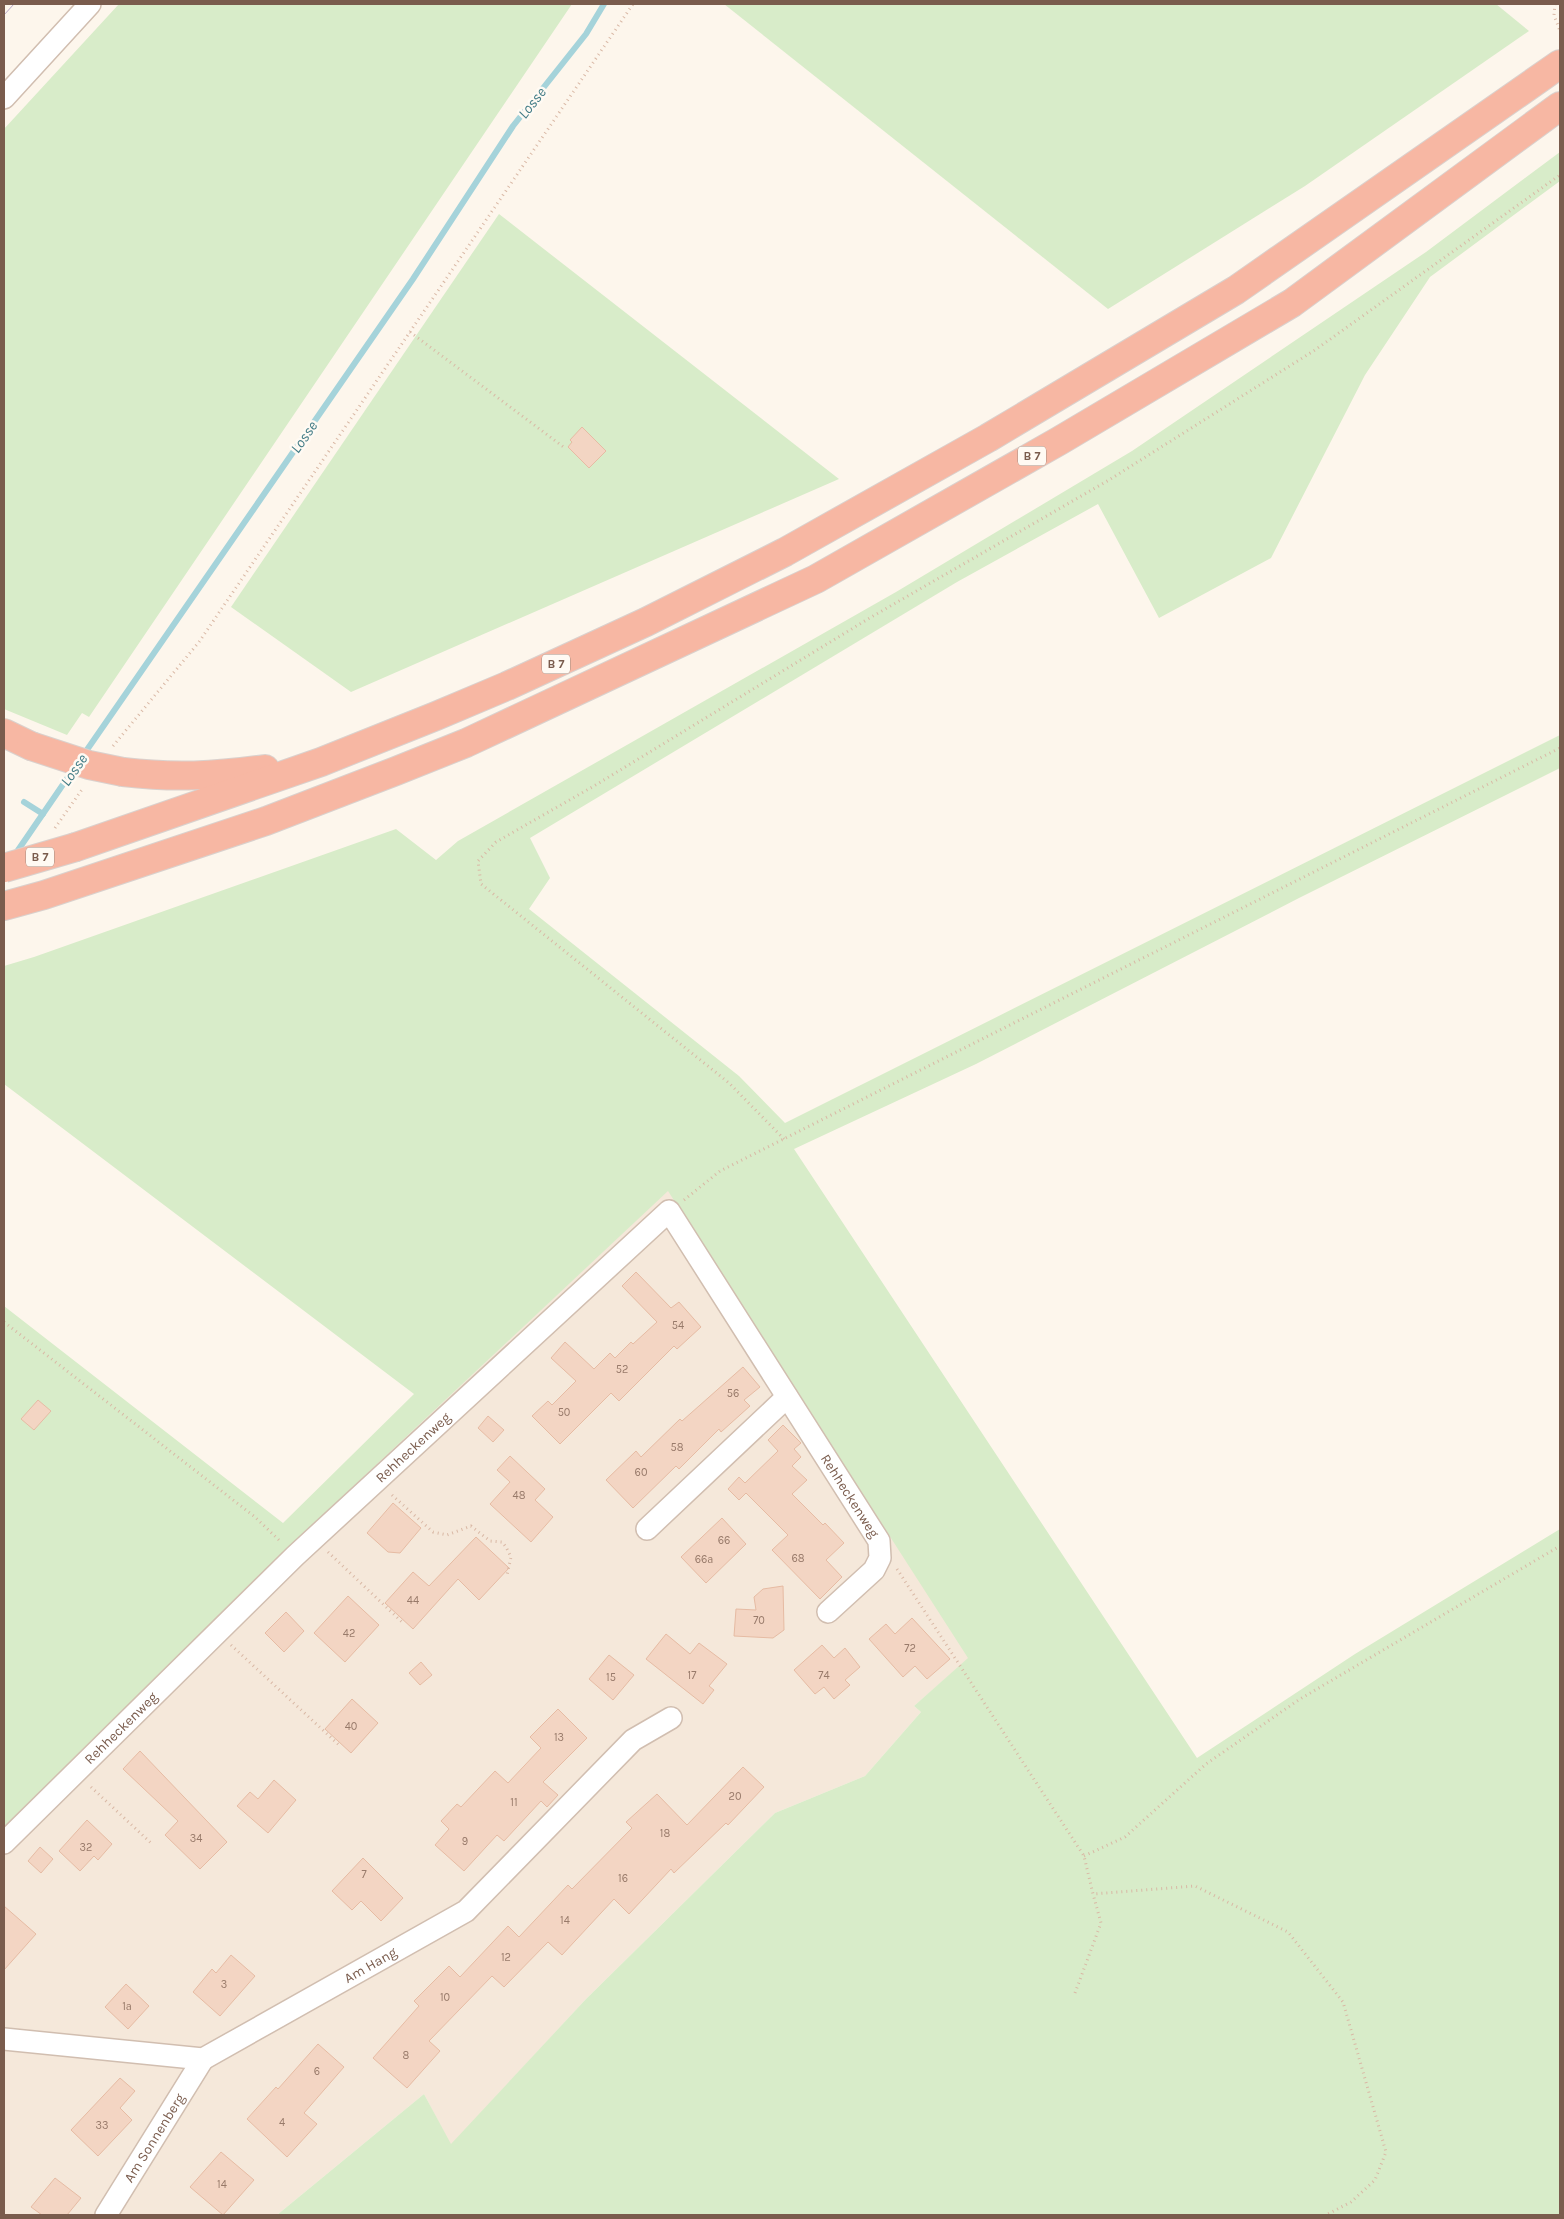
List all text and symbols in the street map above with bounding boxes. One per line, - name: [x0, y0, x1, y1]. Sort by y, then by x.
- water label: Losse: [514, 84, 550, 122]
- water label: Losse: [287, 418, 321, 456]
- road number: B 7: [1018, 446, 1046, 466]
- road number: B 7: [542, 654, 570, 674]
- water label: Losse: [57, 751, 91, 789]
- road number: B 7: [26, 848, 54, 866]
- house number: 54: [672, 1319, 684, 1332]
- house number: 52: [616, 1363, 628, 1376]
- house number: 56: [727, 1387, 739, 1400]
- house number: 50: [558, 1406, 570, 1419]
- street label: Rehheckenweg: [372, 1408, 454, 1486]
- house number: 58: [671, 1441, 684, 1454]
- street label: Rehheckenweg: [817, 1451, 883, 1541]
- house number: 60: [635, 1466, 647, 1479]
- house number: 48: [513, 1489, 526, 1502]
- house number: 66: [718, 1534, 730, 1547]
- house number: 68: [791, 1552, 805, 1565]
- house number: 66a: [695, 1553, 713, 1566]
- house number: 44: [407, 1594, 419, 1607]
- house number: 70: [753, 1614, 765, 1627]
- house number: 42: [343, 1627, 355, 1640]
- house number: 72: [904, 1642, 916, 1655]
- house number: 17: [688, 1669, 696, 1682]
- house number: 74: [818, 1669, 830, 1682]
- house number: 15: [606, 1671, 616, 1684]
- street label: Rehheckenweg: [81, 1688, 161, 1768]
- house number: 40: [345, 1720, 357, 1733]
- house number: 13: [554, 1731, 564, 1744]
- house number: 20: [729, 1790, 741, 1803]
- house number: 11: [510, 1796, 518, 1809]
- house number: 18: [660, 1827, 670, 1840]
- house number: 34: [190, 1832, 202, 1845]
- house number: 9: [462, 1835, 468, 1848]
- house number: 32: [80, 1841, 92, 1854]
- house number: 7: [361, 1868, 367, 1881]
- house number: 16: [618, 1872, 628, 1885]
- house number: 14: [560, 1914, 570, 1927]
- street label: Am Hang: [341, 1943, 400, 1986]
- house number: 12: [501, 1951, 511, 1964]
- house number: 3: [221, 1978, 227, 1991]
- house number: 10: [440, 1991, 450, 2004]
- house number: 1a: [122, 2000, 132, 2013]
- house number: 8: [403, 2049, 410, 2062]
- house number: 6: [314, 2065, 320, 2078]
- street label: Am Sonnenberg: [120, 2090, 188, 2185]
- house number: 4: [279, 2116, 285, 2129]
- house number: 33: [96, 2119, 109, 2132]
- house number: 14: [217, 2178, 227, 2191]

